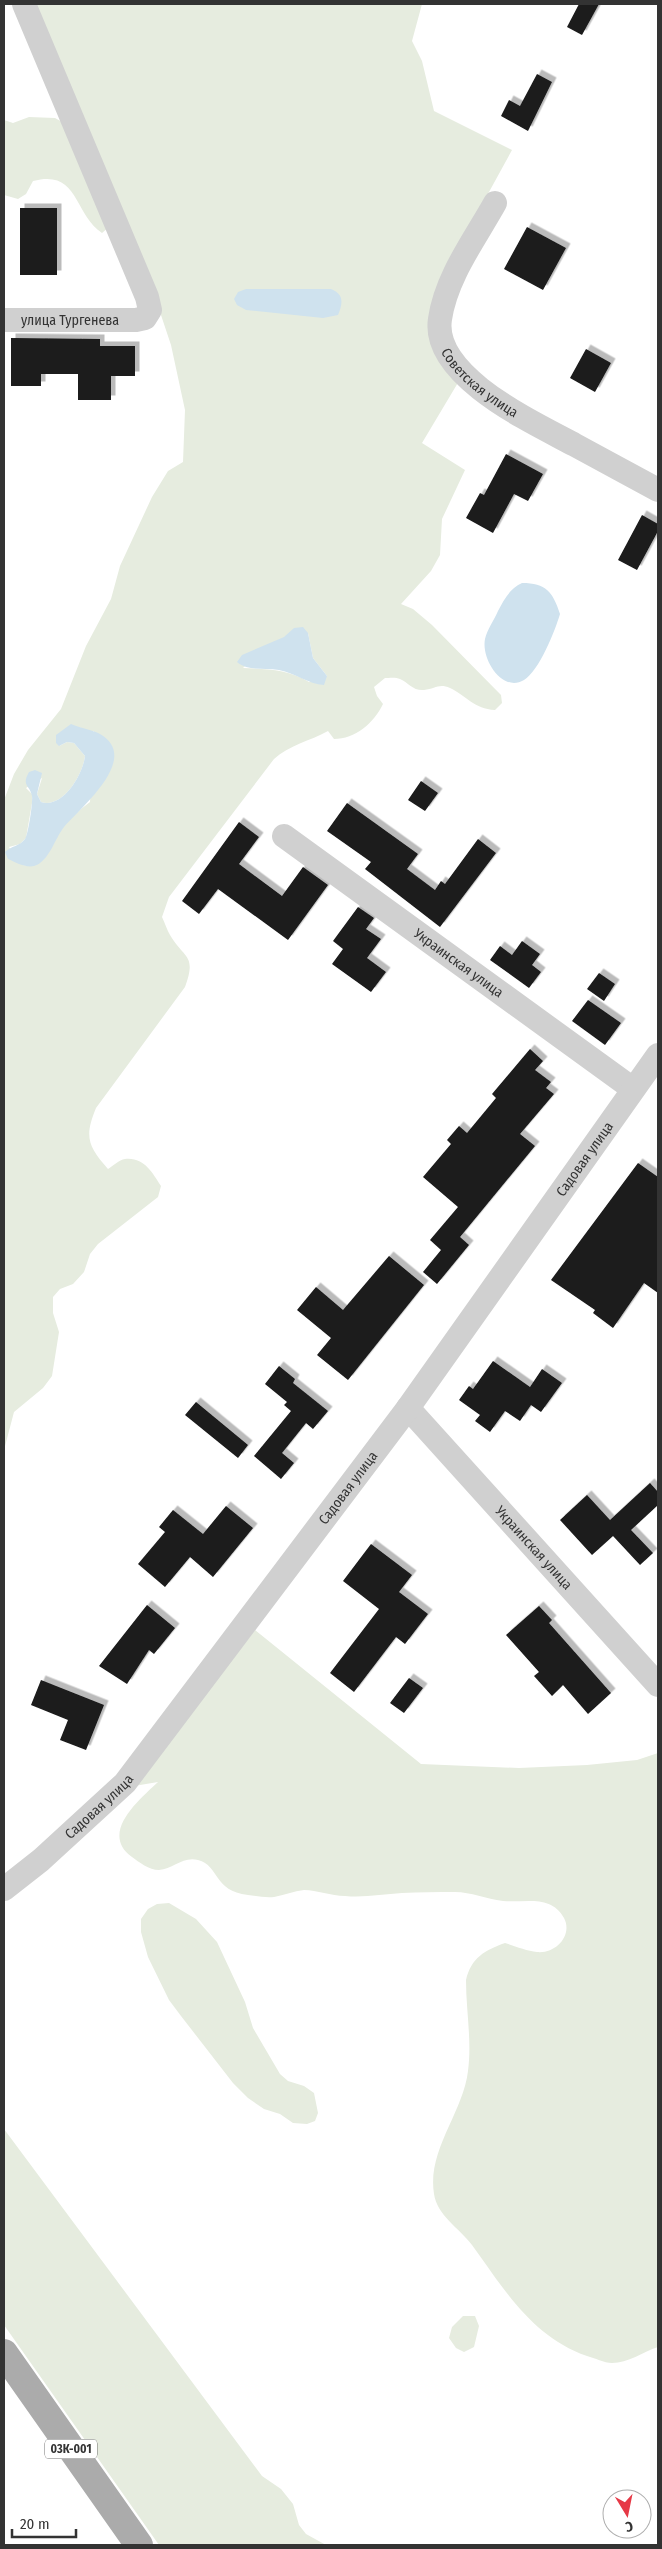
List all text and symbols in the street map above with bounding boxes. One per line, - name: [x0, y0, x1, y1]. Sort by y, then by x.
- street label: улица Тургенева: [21, 312, 119, 329]
- street label: Советская улица: [437, 345, 521, 421]
- street label: Украинская улица: [410, 924, 507, 1001]
- street label: Садовая улица: [553, 1119, 617, 1200]
- street label: Садовая улица: [315, 1448, 381, 1528]
- street label: Украинская улица: [491, 1502, 576, 1593]
- street label: Садовая улица: [62, 1771, 138, 1843]
- road number: 03К-001: [45, 2440, 97, 2458]
- north arrow: [602, 2489, 652, 2539]
- scale bar: [12, 2506, 76, 2538]
- text: 20 m: [20, 2515, 50, 2533]
- text: С: [623, 2517, 634, 2535]

